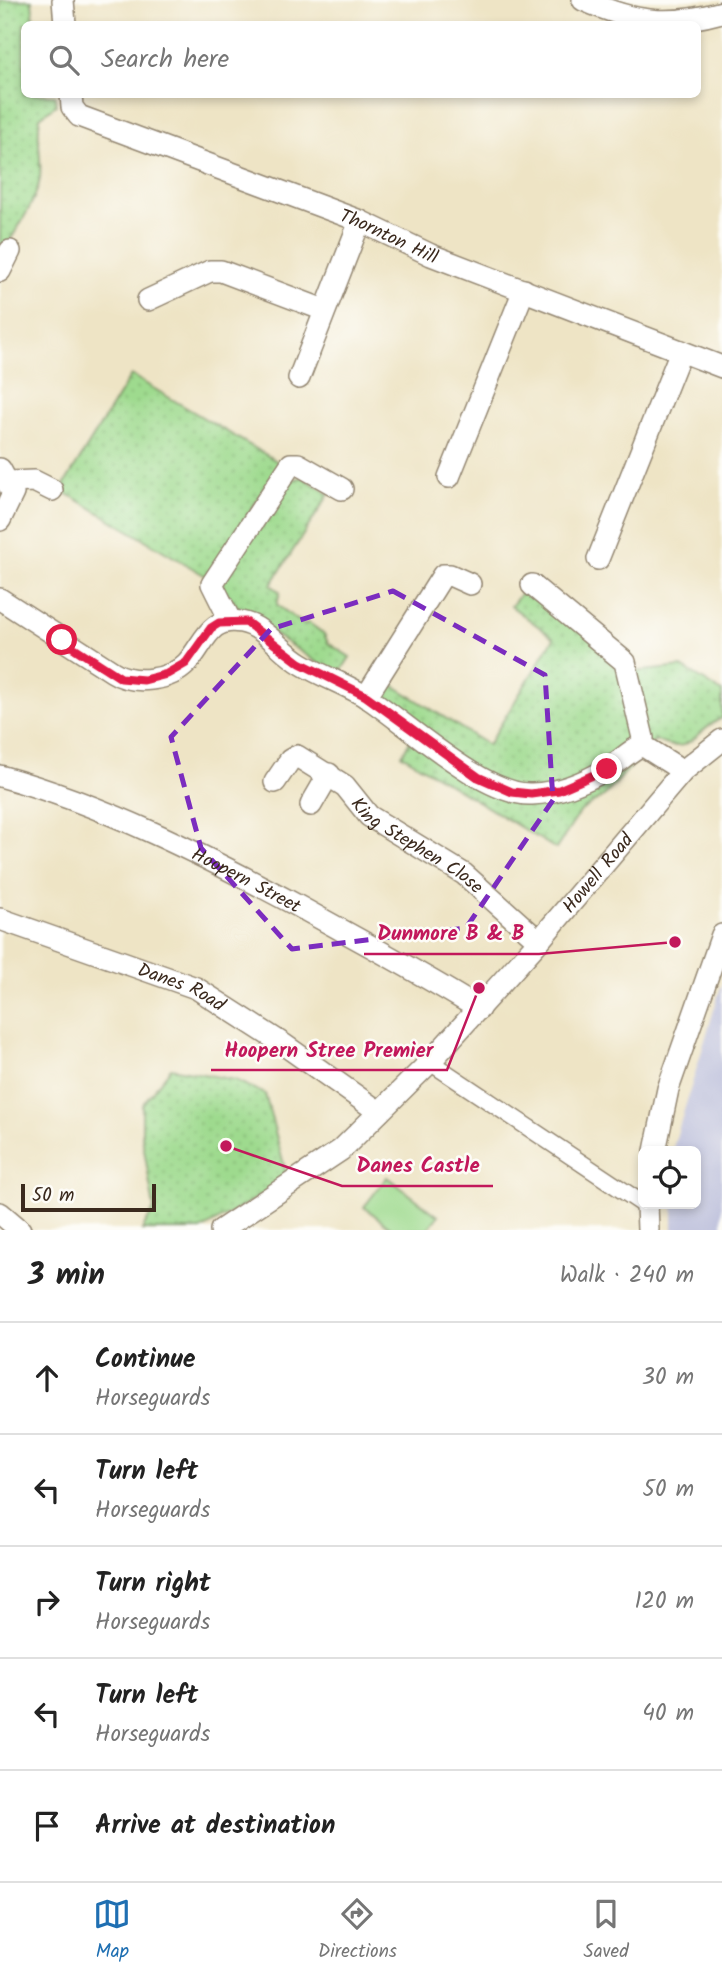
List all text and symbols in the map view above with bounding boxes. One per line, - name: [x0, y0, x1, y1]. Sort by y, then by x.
- search box: [21, 21, 701, 98]
- text: Search here: [101, 39, 229, 81]
- icon: search: [45, 41, 83, 79]
- street label: Thornton Hill: [335, 202, 442, 273]
- route start: [46, 624, 77, 655]
- route end: [591, 753, 622, 784]
- street label: King Stephen Close: [342, 791, 490, 902]
- street label: Howell Road: [556, 826, 642, 921]
- street label: Hoopern Street: [186, 840, 307, 922]
- callout: Dunmore B & B: [364, 912, 539, 954]
- text: Dunmore B & B: [377, 918, 525, 951]
- street label: Danes Road: [133, 956, 231, 1020]
- callout: Hoopern Stree Premier: [211, 1028, 447, 1070]
- text: Hoopern Stree Premier: [225, 1035, 435, 1068]
- callout: Danes Castle: [342, 1144, 493, 1186]
- map controls: [638, 1146, 701, 1209]
- button: locate: [638, 1146, 701, 1209]
- text: Danes Castle: [356, 1150, 480, 1183]
- scale bar: [21, 1181, 156, 1213]
- text: 50 m: [32, 1181, 74, 1211]
- text: 3 min: [28, 1252, 105, 1300]
- text: Walk · 240 m: [560, 1258, 694, 1294]
- text: Continue: [95, 1339, 196, 1381]
- icon: ahead: [28, 1359, 66, 1397]
- text: 30 m: [642, 1360, 694, 1396]
- text: Horseguards: [95, 1381, 210, 1417]
- text: Turn left: [95, 1451, 198, 1493]
- icon: left: [28, 1471, 66, 1509]
- text: 50 m: [643, 1472, 694, 1508]
- text: Horseguards: [95, 1493, 210, 1529]
- text: Turn right: [95, 1563, 211, 1605]
- icon: right: [28, 1583, 66, 1621]
- text: 120 m: [634, 1584, 694, 1620]
- text: Horseguards: [95, 1605, 210, 1641]
- text: Turn left: [95, 1675, 198, 1717]
- icon: left: [28, 1695, 66, 1733]
- text: 40 m: [642, 1696, 694, 1732]
- text: Horseguards: [95, 1717, 210, 1753]
- text: Arrive at destination: [95, 1805, 335, 1847]
- icon: arrive: [28, 1807, 66, 1845]
- tab: Map: [93, 1895, 131, 1967]
- tab: Directions: [318, 1895, 397, 1967]
- tab: Saved: [584, 1895, 629, 1967]

